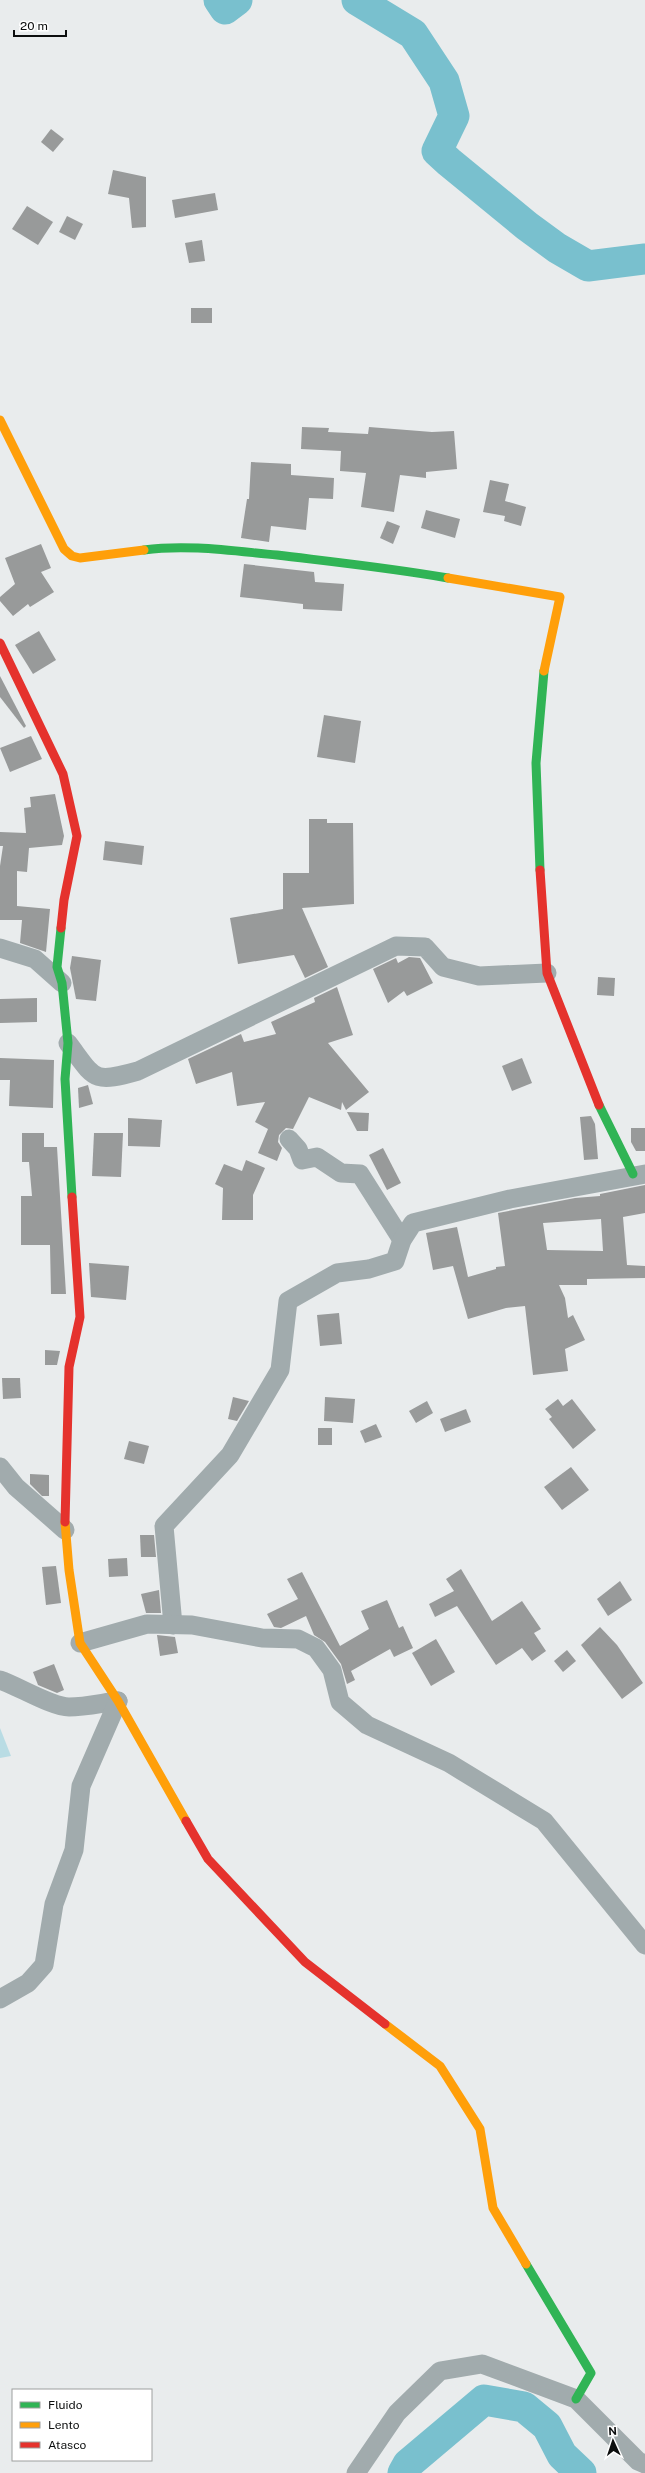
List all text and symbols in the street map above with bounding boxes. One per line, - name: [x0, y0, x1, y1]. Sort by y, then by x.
- scale bar: [14, 12, 66, 38]
- text: 20 m: [20, 19, 48, 33]
- legend: [12, 2389, 152, 2461]
- text: Fluido: [48, 2398, 83, 2412]
- text: Lento: [48, 2418, 80, 2432]
- north arrow: [593, 2421, 633, 2461]
- text: N: [608, 2425, 617, 2437]
- text: Atasco: [48, 2438, 87, 2452]

